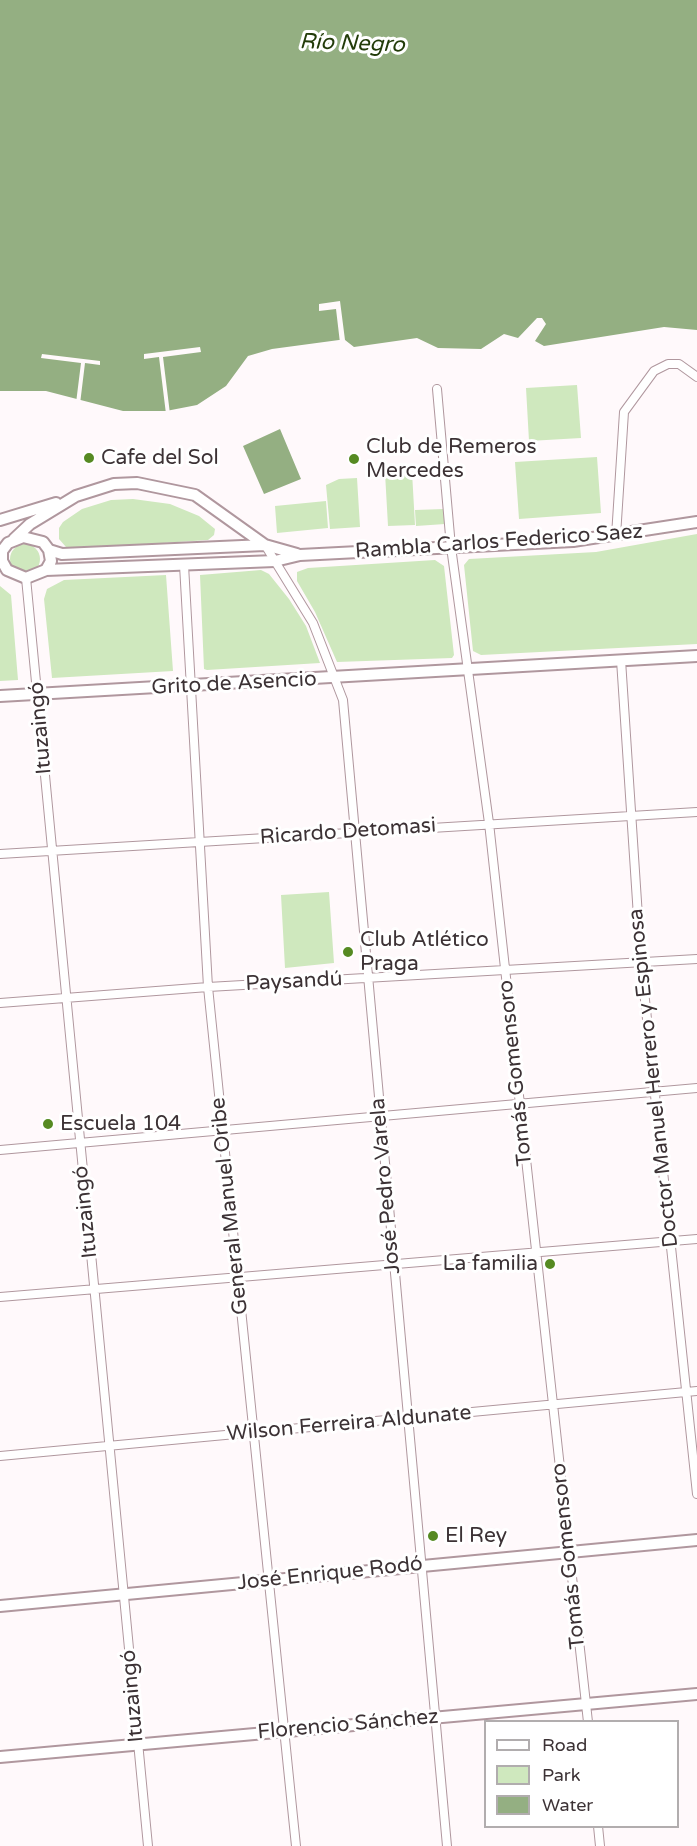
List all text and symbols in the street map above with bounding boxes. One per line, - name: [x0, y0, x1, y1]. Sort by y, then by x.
- water label: Río Negro: [299, 29, 405, 59]
- place label: Club de Remeros Mercedes: [366, 434, 536, 484]
- place label: Cafe del Sol: [101, 445, 219, 471]
- marker: Cafe del Sol: [82, 451, 96, 465]
- marker: Club de Remeros Mercedes: [347, 452, 361, 466]
- street label: Rambla Carlos Federico Saez: [354, 519, 644, 565]
- street label: Grito de Asencio: [151, 667, 317, 701]
- street label: Ituzaingó: [24, 681, 58, 775]
- street label: Ricardo Detomasi: [259, 813, 437, 851]
- street label: Doctor Manuel Herrero y Espinosa: [624, 907, 684, 1249]
- place label: Club Atlético Praga: [360, 927, 489, 977]
- marker: Club Atlético Praga: [341, 945, 355, 959]
- street label: Paysandú: [245, 967, 343, 997]
- street label: Tomás Gomensoro: [494, 979, 538, 1167]
- street label: General Manuel Oribe: [206, 1096, 254, 1316]
- street label: José Pedro Varela: [366, 1097, 406, 1275]
- place label: Escuela 104: [60, 1111, 181, 1137]
- marker: Escuela 104: [41, 1117, 55, 1131]
- street label: Ituzaingó: [69, 1165, 103, 1259]
- place label: La familia: [442, 1251, 538, 1277]
- marker: La familia: [543, 1257, 557, 1271]
- street label: Wilson Ferreira Aldunate: [226, 1401, 472, 1447]
- street label: Tomás Gomensoro: [547, 1462, 591, 1650]
- place label: El Rey: [445, 1523, 507, 1549]
- marker: El Rey: [426, 1529, 440, 1543]
- street label: José Enrique Rodó: [236, 1552, 424, 1596]
- street label: Ituzaingó: [116, 1649, 150, 1743]
- street label: Florencio Sánchez: [256, 1705, 440, 1745]
- legend: [484, 1720, 679, 1828]
- text: Road: [542, 1734, 587, 1756]
- text: Park: [542, 1764, 580, 1786]
- text: Water: [542, 1794, 593, 1816]

